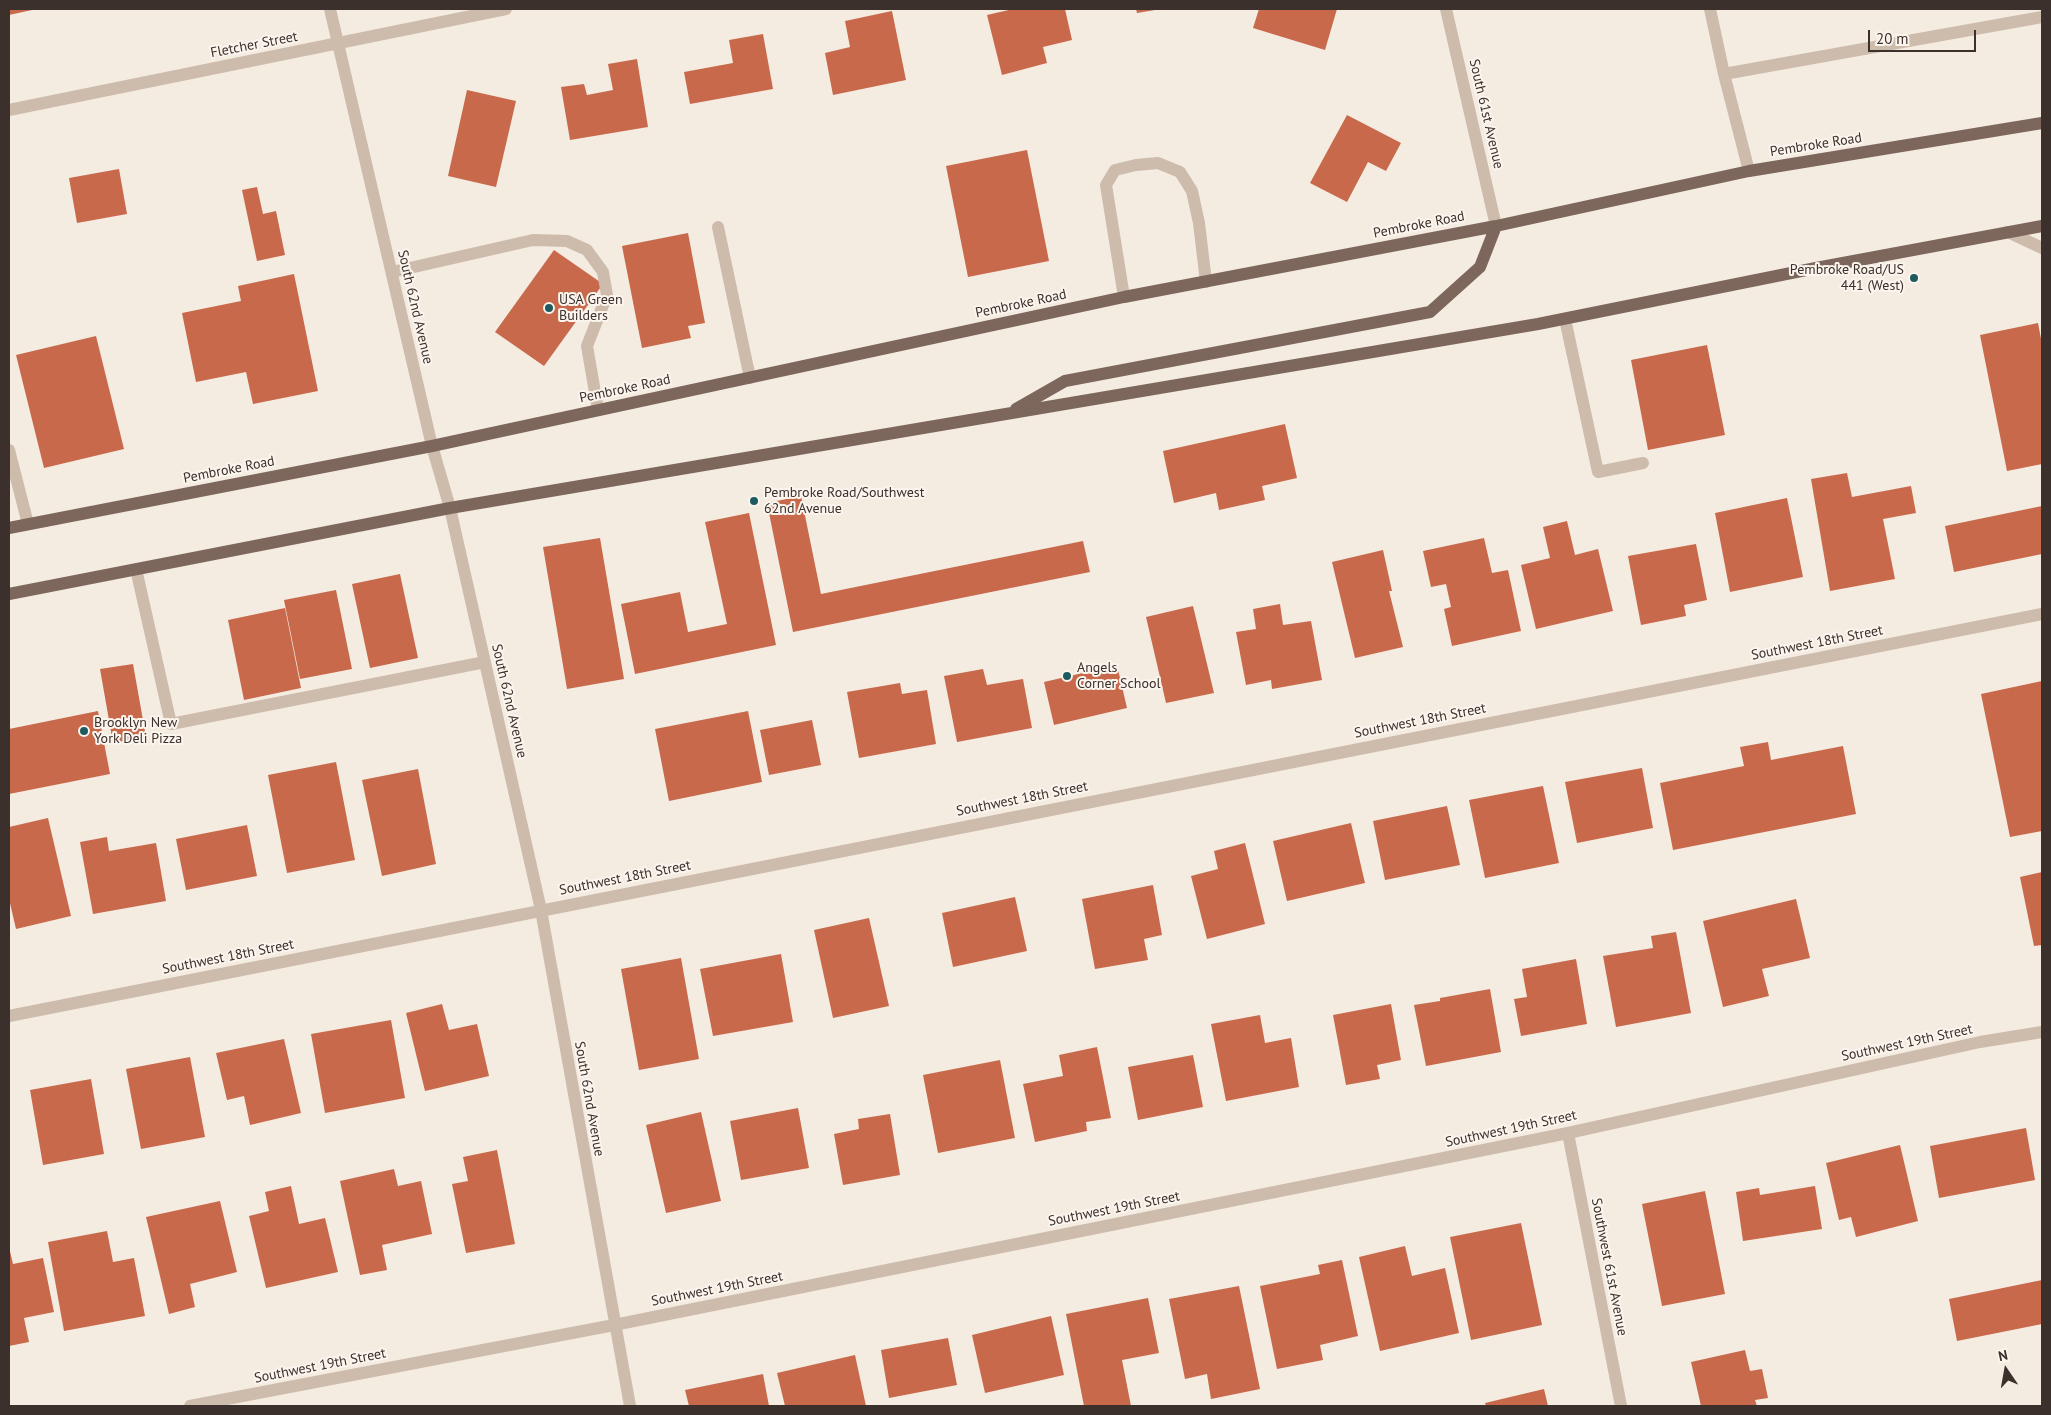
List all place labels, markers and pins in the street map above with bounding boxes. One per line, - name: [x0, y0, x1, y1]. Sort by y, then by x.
- place label: Pembroke Road/US 441 (West): [1790, 262, 1904, 294]
- marker: Pembroke Road/US 441 (West): [1908, 272, 1920, 284]
- place label: USA Green Builders: [559, 292, 623, 324]
- marker: USA Green Builders: [543, 302, 555, 314]
- place label: Pembroke Road/Southwest 62nd Avenue: [764, 485, 924, 518]
- marker: Pembroke Road/Southwest 62nd Avenue: [748, 495, 760, 507]
- place label: Angels Corner School: [1077, 660, 1161, 692]
- marker: Angels Corner School: [1061, 670, 1073, 682]
- place label: Brooklyn New York Deli Pizza: [94, 715, 182, 748]
- marker: Brooklyn New York Deli Pizza: [78, 725, 90, 737]

